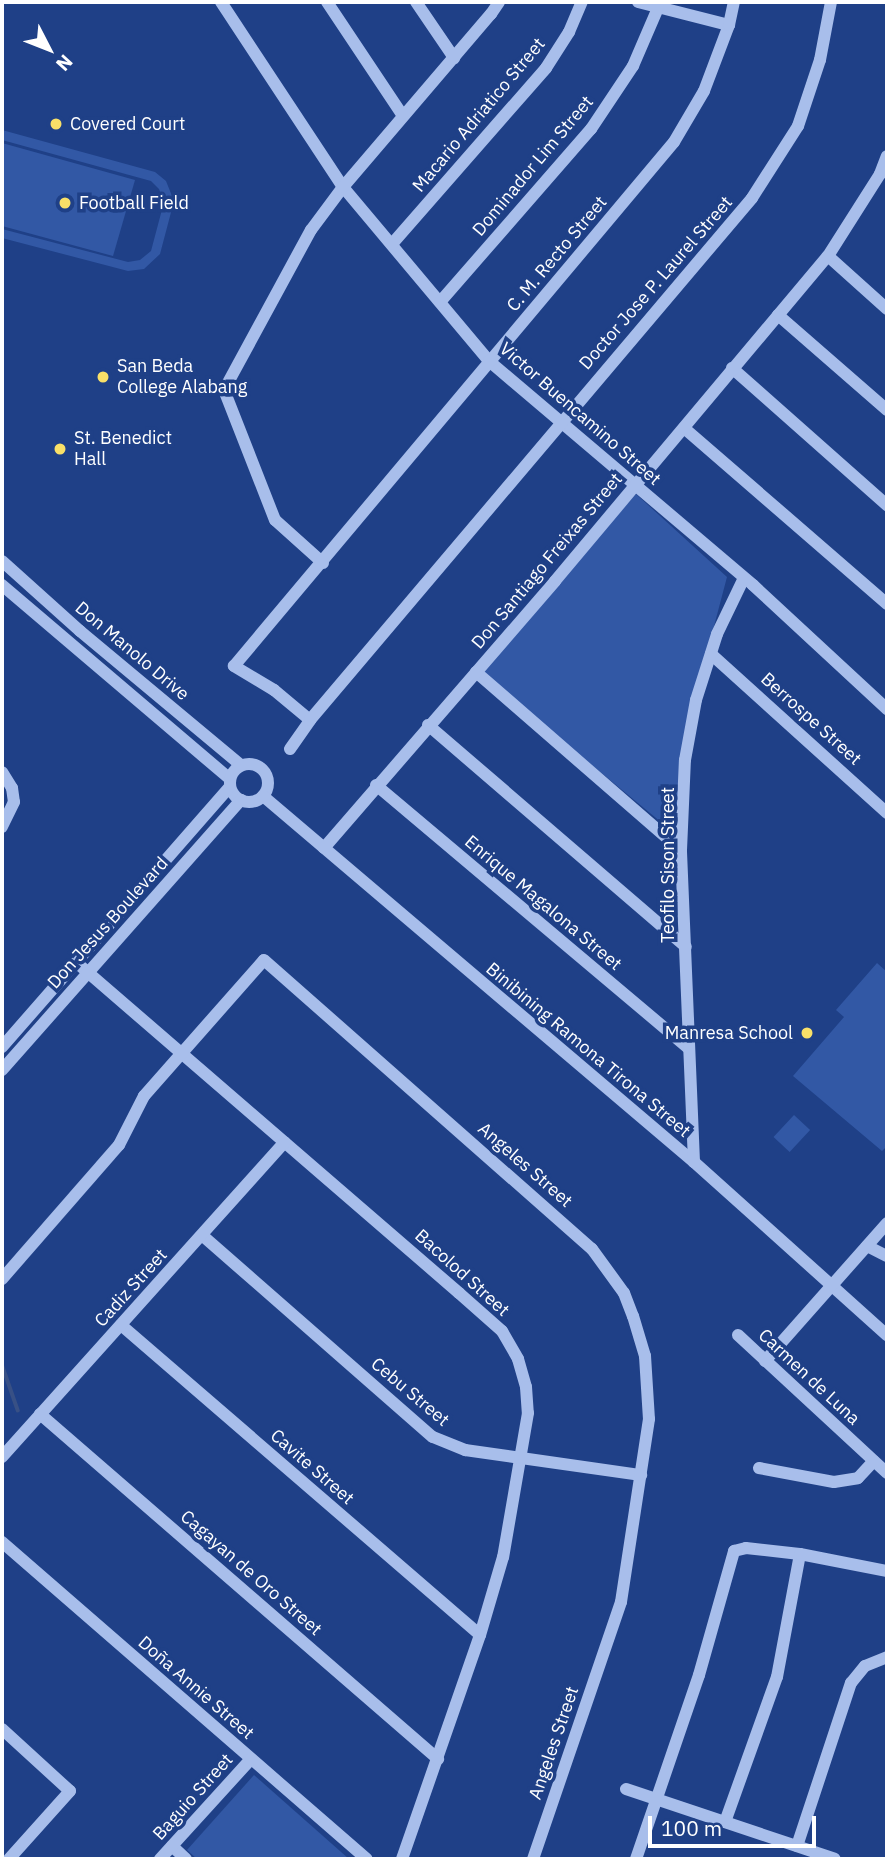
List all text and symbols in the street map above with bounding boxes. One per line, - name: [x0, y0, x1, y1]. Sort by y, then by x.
- north arrow: [14, 14, 84, 84]
- street label: Macario Adriatico Street: [408, 34, 550, 196]
- text: N: [51, 50, 78, 76]
- street label: Dominador Lim Street: [468, 91, 598, 241]
- place label: Covered Court: [70, 113, 185, 135]
- marker: Covered Court: [48, 116, 64, 132]
- place label: Football Field: [79, 192, 189, 214]
- street label: C. M. Recto Street: [502, 192, 612, 316]
- street label: Doctor Jose P. Laurel Street: [575, 192, 737, 374]
- marker: Football Field: [57, 195, 73, 211]
- street label: Victor Buencamino Street: [495, 338, 665, 490]
- place label: San Beda College Alabang: [117, 356, 247, 398]
- marker: San Beda College Alabang: [95, 369, 111, 385]
- place label: St. Benedict Hall: [74, 428, 172, 471]
- marker: St. Benedict Hall: [52, 441, 68, 457]
- street label: Don Santiago Freixas Street: [467, 469, 627, 653]
- street label: Don Manolo Drive: [71, 597, 193, 705]
- street label: Berrospe Street: [756, 668, 866, 770]
- street label: Teofilo Sison Street: [657, 787, 679, 943]
- street label: Enrique Magalona Street: [460, 831, 626, 975]
- street label: Don Jesus Boulevard: [43, 853, 173, 993]
- street label: Binibining Ramona Tirona Street: [481, 958, 695, 1142]
- place label: Manresa School: [665, 1022, 793, 1044]
- marker: Manresa School: [799, 1025, 815, 1041]
- street label: Angeles Street: [473, 1118, 577, 1212]
- street label: Bacolod Street: [410, 1225, 514, 1321]
- street label: Cadiz Street: [90, 1244, 172, 1332]
- street label: Carmen de Luna: [754, 1324, 864, 1430]
- street label: Cebu Street: [367, 1353, 453, 1431]
- street label: Cavite Street: [266, 1425, 358, 1509]
- street label: Cagayan de Oro Street: [176, 1506, 326, 1640]
- street label: Doña Annie Street: [134, 1632, 258, 1744]
- street label: Angeles Street: [525, 1684, 583, 1802]
- street label: Baguio Street: [148, 1749, 238, 1845]
- scale bar: [651, 1801, 819, 1845]
- text: 100 m: [661, 1814, 722, 1842]

